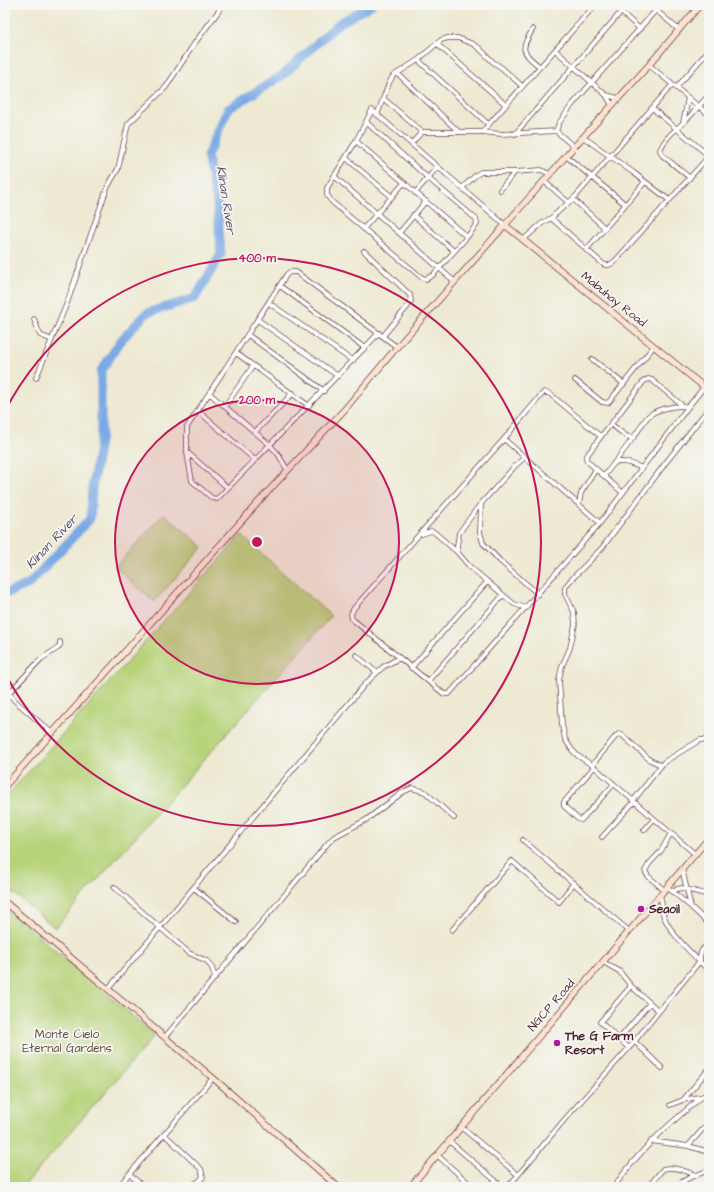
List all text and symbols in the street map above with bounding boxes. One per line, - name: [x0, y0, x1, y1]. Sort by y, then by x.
- water label: Klinan River: [212, 165, 241, 237]
- text: 400 m: [238, 250, 276, 267]
- street label: Mabuhay Road: [577, 268, 650, 332]
- text: 200 m: [238, 392, 276, 409]
- water label: Klinan River: [22, 509, 83, 573]
- centre of rings: [250, 535, 264, 549]
- place label: Seaoil: [648, 901, 680, 918]
- marker: Seaoil: [636, 904, 646, 914]
- street label: NGCP Road: [524, 975, 579, 1035]
- park label: Monte Cielo Eternal Gardens: [22, 1026, 112, 1057]
- place label: The G Farm Resort: [564, 1028, 634, 1059]
- marker: The G Farm Resort: [552, 1038, 562, 1048]

